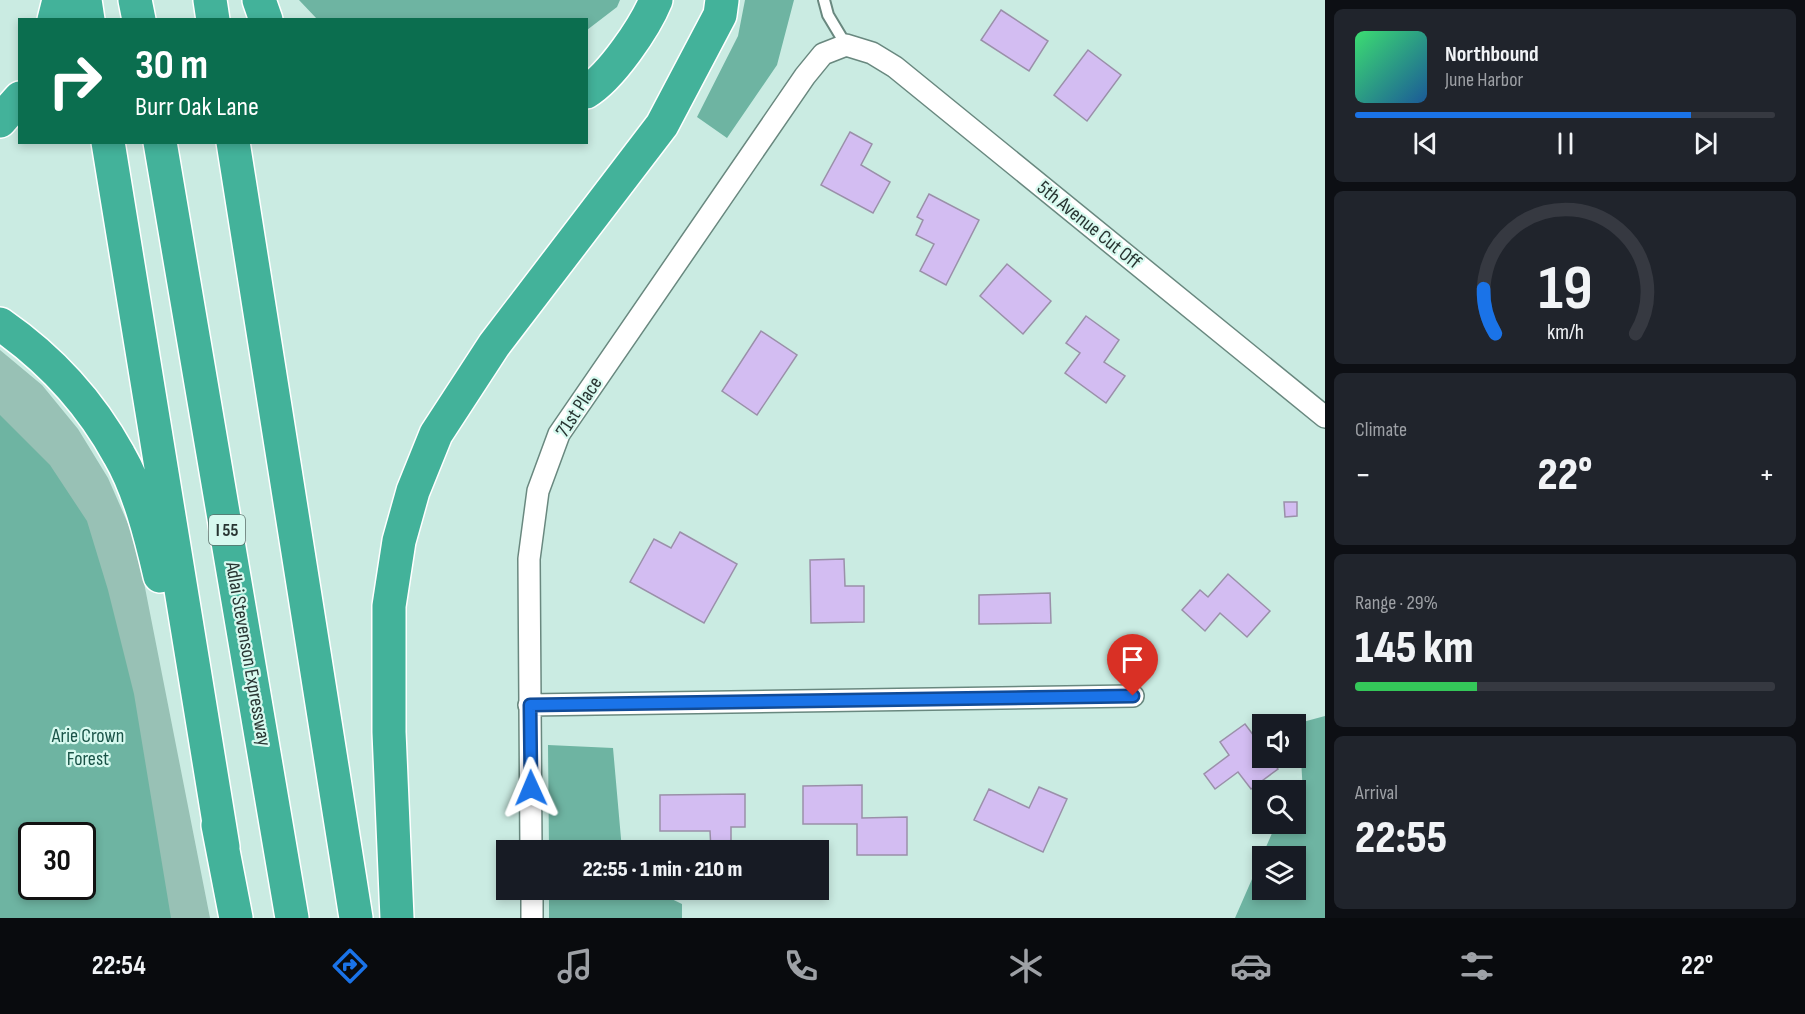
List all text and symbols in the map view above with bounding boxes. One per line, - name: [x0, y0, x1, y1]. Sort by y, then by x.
- text: 30 m: [135, 40, 208, 91]
- text: Northbound: [1445, 41, 1539, 68]
- icon: right: [36, 42, 114, 120]
- text: June Harbor: [1445, 68, 1523, 92]
- text: Burr Oak Lane: [135, 91, 259, 123]
- icon: previous: [1409, 127, 1442, 160]
- icon: pause: [1549, 127, 1582, 160]
- icon: next: [1689, 127, 1722, 160]
- street label: 5th Avenue Cut Off: [1032, 176, 1146, 274]
- text: 19: [1538, 252, 1592, 327]
- text: km/h: [1546, 321, 1584, 346]
- street label: 71st Place: [551, 372, 607, 442]
- text: Climate: [1355, 418, 1407, 442]
- text: 22°: [1537, 448, 1593, 503]
- text: −: [1355, 455, 1371, 495]
- text: +: [1759, 455, 1775, 495]
- road number: I 55: [209, 515, 245, 545]
- street label: Adlai Stevenson Expressway: [220, 559, 276, 748]
- text: Range · 29%: [1355, 591, 1438, 615]
- text: 145 km: [1355, 621, 1473, 676]
- pin: [1107, 634, 1158, 696]
- icon: arrive: [1116, 643, 1149, 676]
- map controls: [1252, 714, 1306, 900]
- button: sound: [1252, 714, 1306, 768]
- park label: Arie Crown Forest: [51, 724, 124, 771]
- position arrow: [499, 756, 563, 820]
- button: search: [1252, 780, 1306, 834]
- text: Arrival: [1355, 781, 1398, 805]
- text: 22:55: [1355, 811, 1447, 866]
- speed limit sign: 30: [18, 822, 96, 900]
- button: layers: [1252, 846, 1306, 900]
- text: 22:55 · 1 min · 210 m: [583, 856, 742, 883]
- icon: directions: [329, 945, 371, 987]
- icon: music: [554, 945, 596, 987]
- icon: phone: [780, 945, 822, 987]
- icon: climate: [1005, 945, 1047, 987]
- icon: car: [1230, 945, 1272, 987]
- icon: filters: [1456, 945, 1498, 987]
- text: 22:54: [92, 950, 146, 982]
- text: 22°: [1681, 950, 1713, 982]

